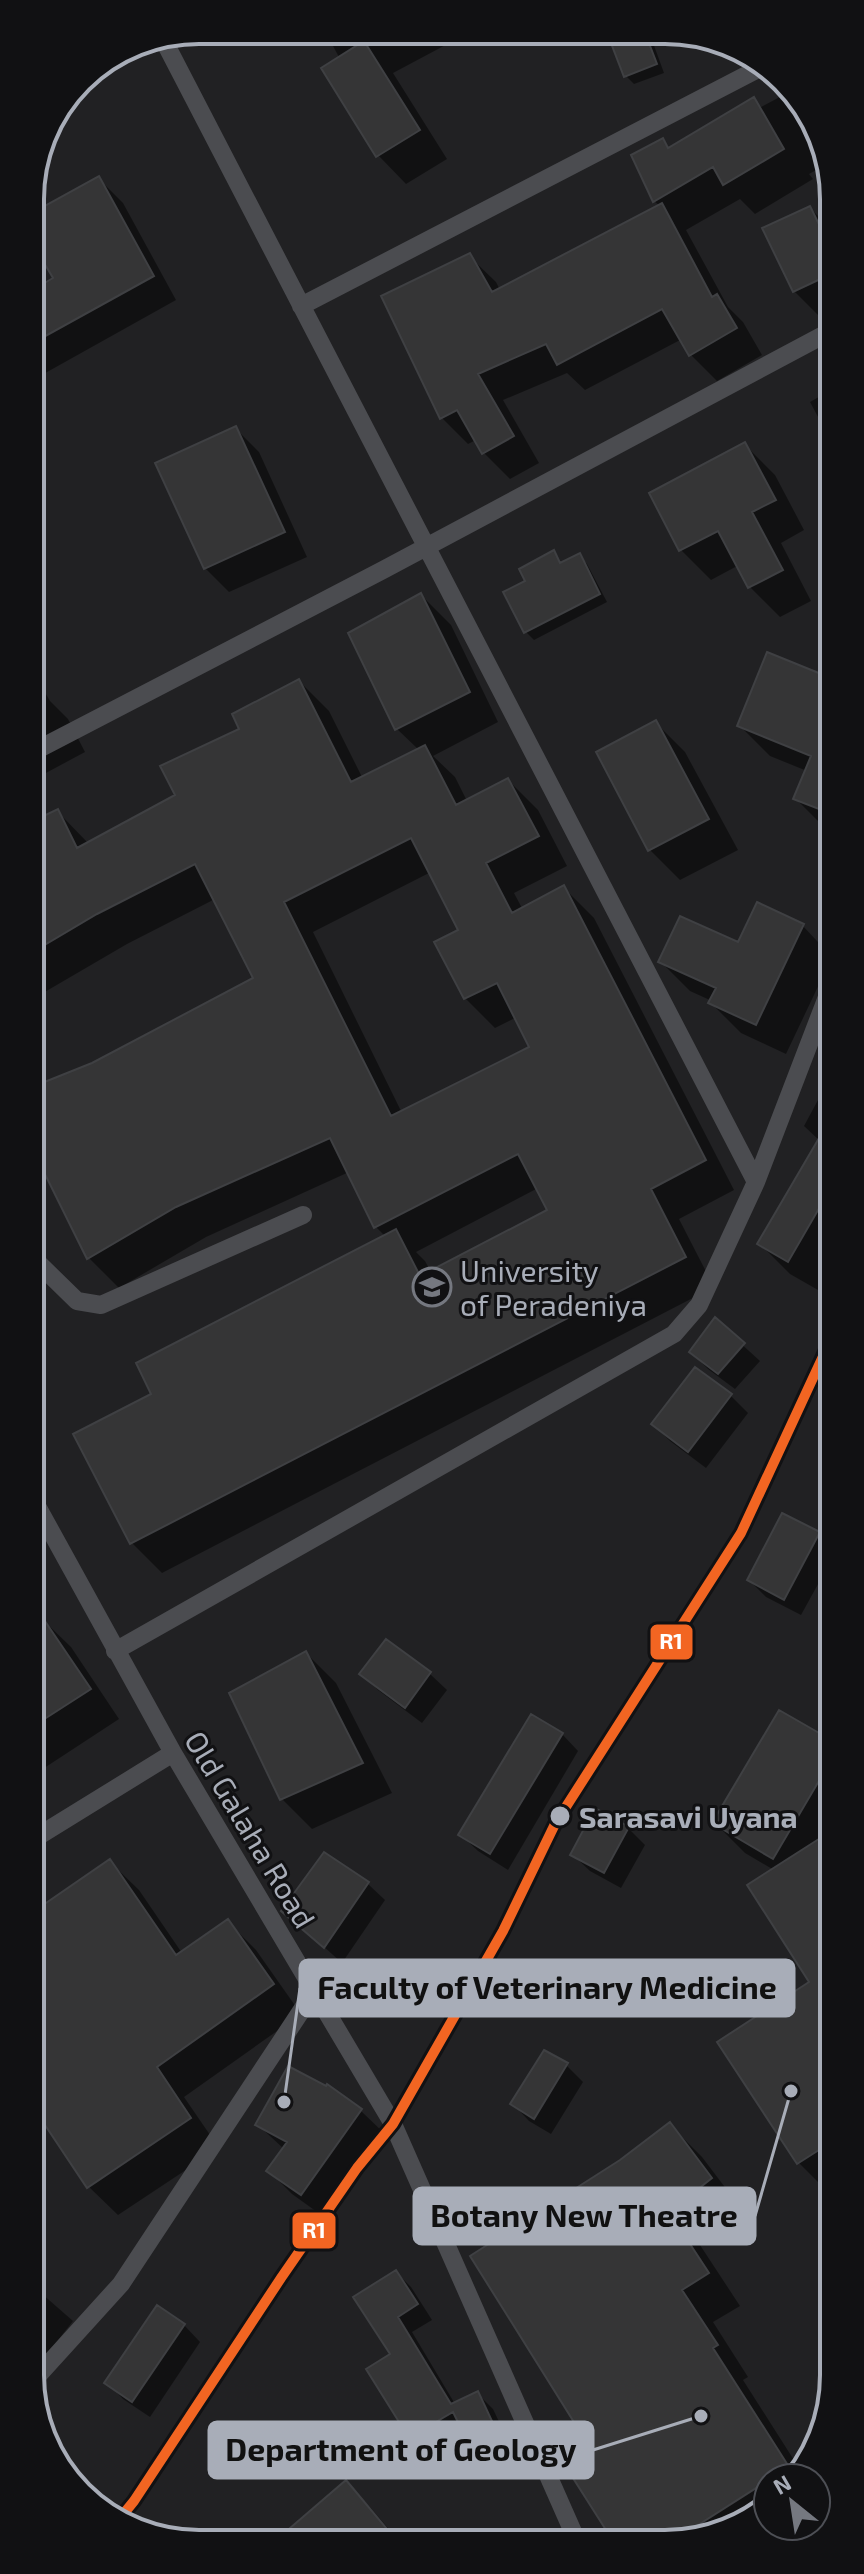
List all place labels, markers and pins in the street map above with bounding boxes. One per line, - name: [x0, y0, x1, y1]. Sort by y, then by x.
- place label: University of Peradeniya: [460, 1252, 647, 1322]
- school or university icon: University of Peradeniya: [411, 1266, 453, 1308]
- place label: Sarasavi Uyana: [579, 1798, 798, 1835]
- marker: Sarasavi Uyana: [548, 1804, 572, 1828]
- callout: Faculty of Veterinary Medicine: [300, 1960, 794, 2016]
- callout: Botany New Theatre: [414, 2188, 755, 2244]
- callout: Department of Geology: [209, 2422, 593, 2478]

